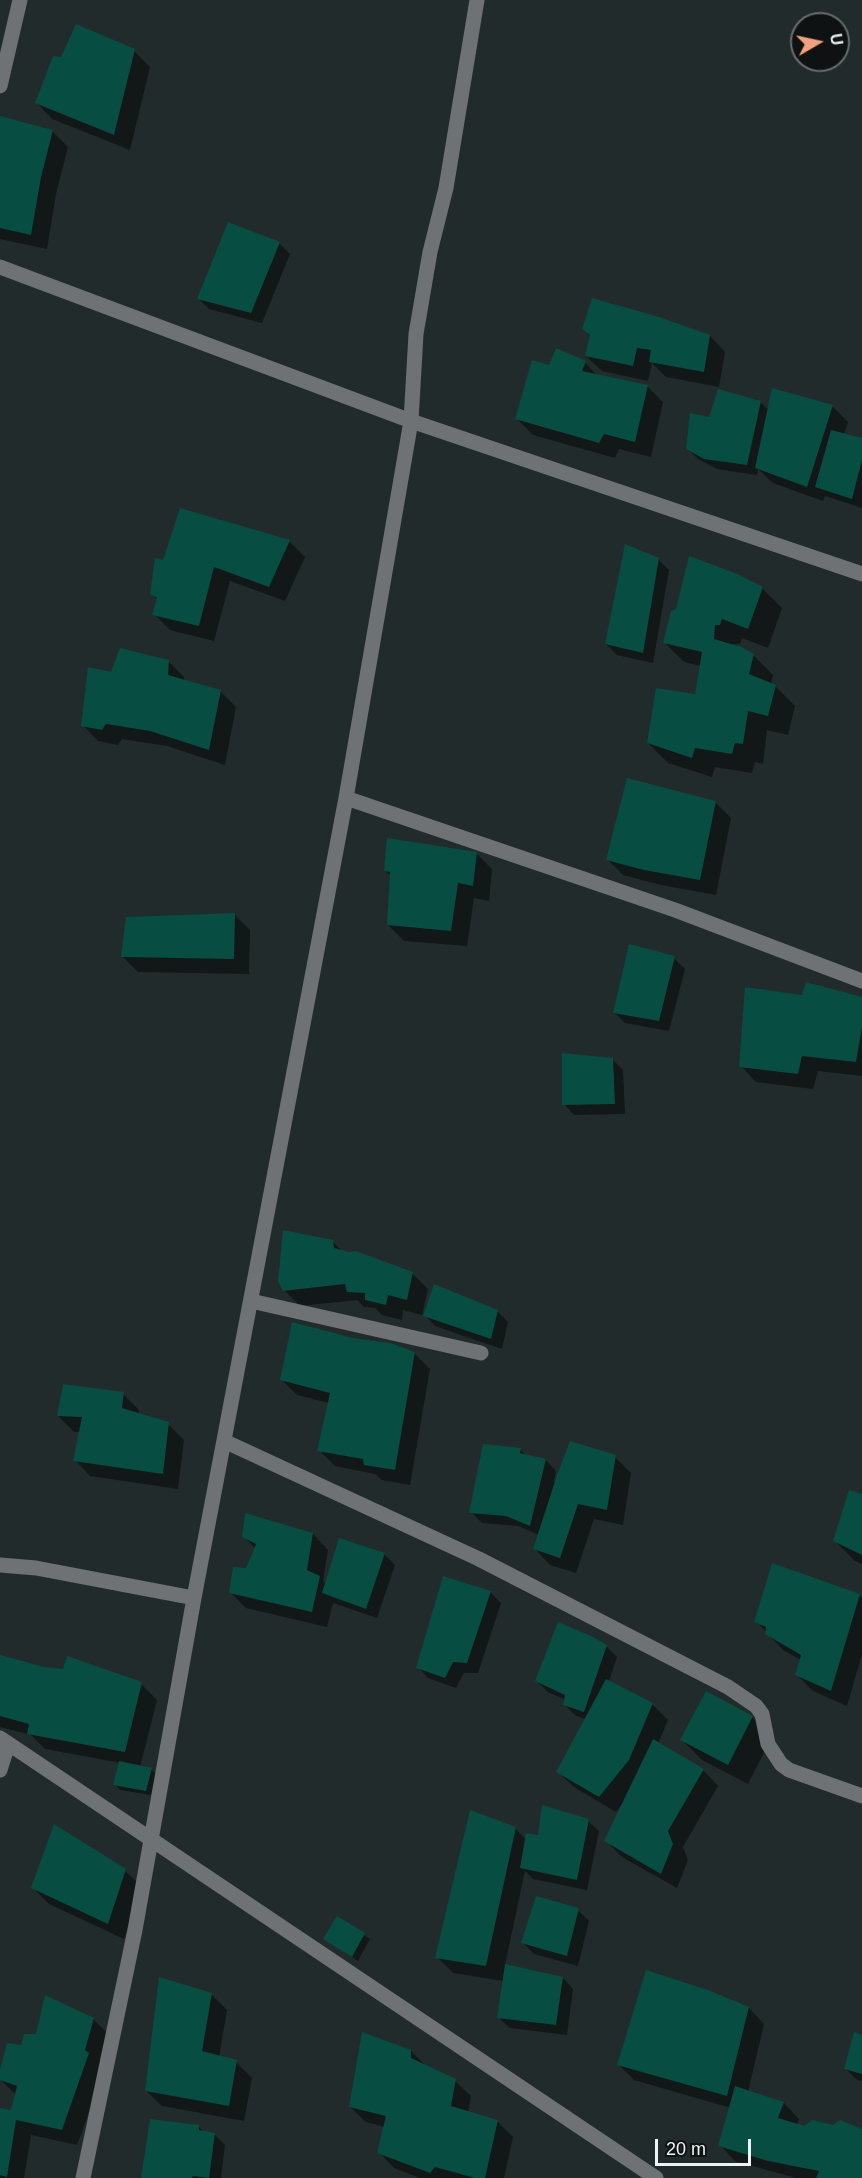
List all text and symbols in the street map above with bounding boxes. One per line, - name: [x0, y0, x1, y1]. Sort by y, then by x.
- north arrow: [790, 12, 850, 72]
- text: U: [827, 32, 846, 46]
- scale bar: [658, 2127, 754, 2165]
- text: 20 m: [666, 2139, 706, 2159]

